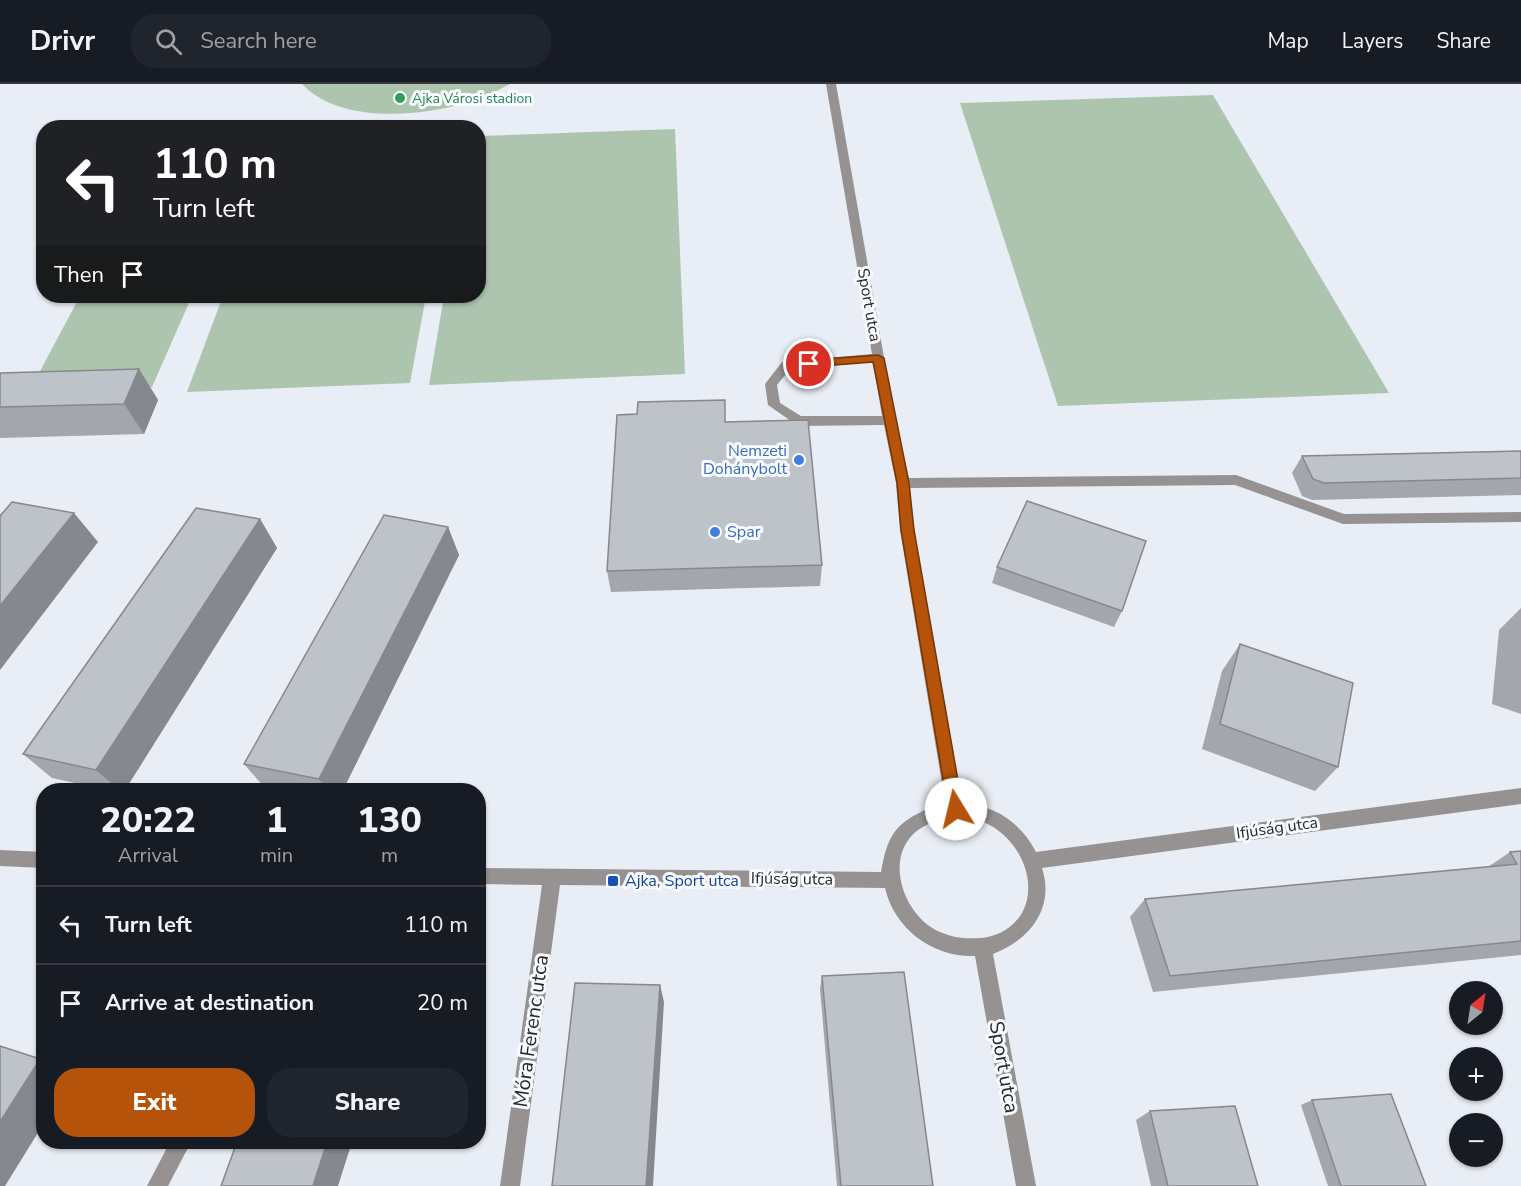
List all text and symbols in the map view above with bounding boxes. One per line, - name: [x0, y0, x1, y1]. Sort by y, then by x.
- search box: [131, 14, 551, 68]
- text: Drivr: [30, 22, 95, 60]
- icon: search: [152, 25, 185, 58]
- text: Search here: [200, 26, 317, 56]
- text: Map: [1267, 27, 1309, 55]
- text: Layers: [1342, 27, 1403, 55]
- text: Share: [1436, 27, 1491, 55]
- place label: Ajka Városi stadion: [412, 89, 532, 108]
- marker: Ajka Városi stadion: [393, 91, 407, 105]
- text: 110 m: [153, 136, 277, 193]
- icon: left: [54, 144, 132, 222]
- text: Turn left: [153, 190, 254, 227]
- icon: arrive: [116, 258, 149, 291]
- text: Then: [54, 260, 104, 290]
- street label: Sport utca: [852, 267, 886, 343]
- pin: [783, 338, 834, 389]
- icon: arrive: [792, 347, 825, 380]
- place label: Nemzeti Dohánybolt: [703, 440, 787, 480]
- marker: Nemzeti Dohánybolt: [792, 453, 806, 467]
- place label: Spar: [727, 521, 761, 543]
- marker: Spar: [708, 525, 722, 539]
- position arrow: [924, 777, 988, 841]
- text: 20:22: [100, 796, 196, 845]
- text: 1: [266, 796, 287, 845]
- text: 130: [357, 796, 422, 845]
- street label: Ifjúság utca: [1235, 811, 1319, 845]
- text: Arrival: [118, 842, 178, 869]
- text: min: [260, 842, 293, 869]
- text: m: [381, 842, 398, 869]
- street label: Ifjúság utca: [751, 867, 833, 891]
- place label: Ajka, Sport utca: [625, 870, 739, 892]
- marker: Ajka, Sport utca: [606, 874, 620, 888]
- icon: left: [54, 909, 87, 942]
- text: Turn left: [105, 910, 192, 940]
- text: 110 m: [404, 910, 468, 940]
- street label: Móra Ferenc utca: [507, 953, 555, 1109]
- north arrow: [1449, 981, 1503, 1035]
- map controls: [1449, 981, 1503, 1167]
- icon: arrive: [54, 987, 87, 1020]
- text: Arrive at destination: [105, 988, 314, 1018]
- text: 20 m: [417, 988, 468, 1018]
- street label: Sport utca: [983, 1019, 1025, 1115]
- button: +: [1449, 1047, 1503, 1101]
- button: Exit: [54, 1068, 255, 1137]
- button: Share: [267, 1068, 468, 1137]
- button: −: [1449, 1113, 1503, 1167]

